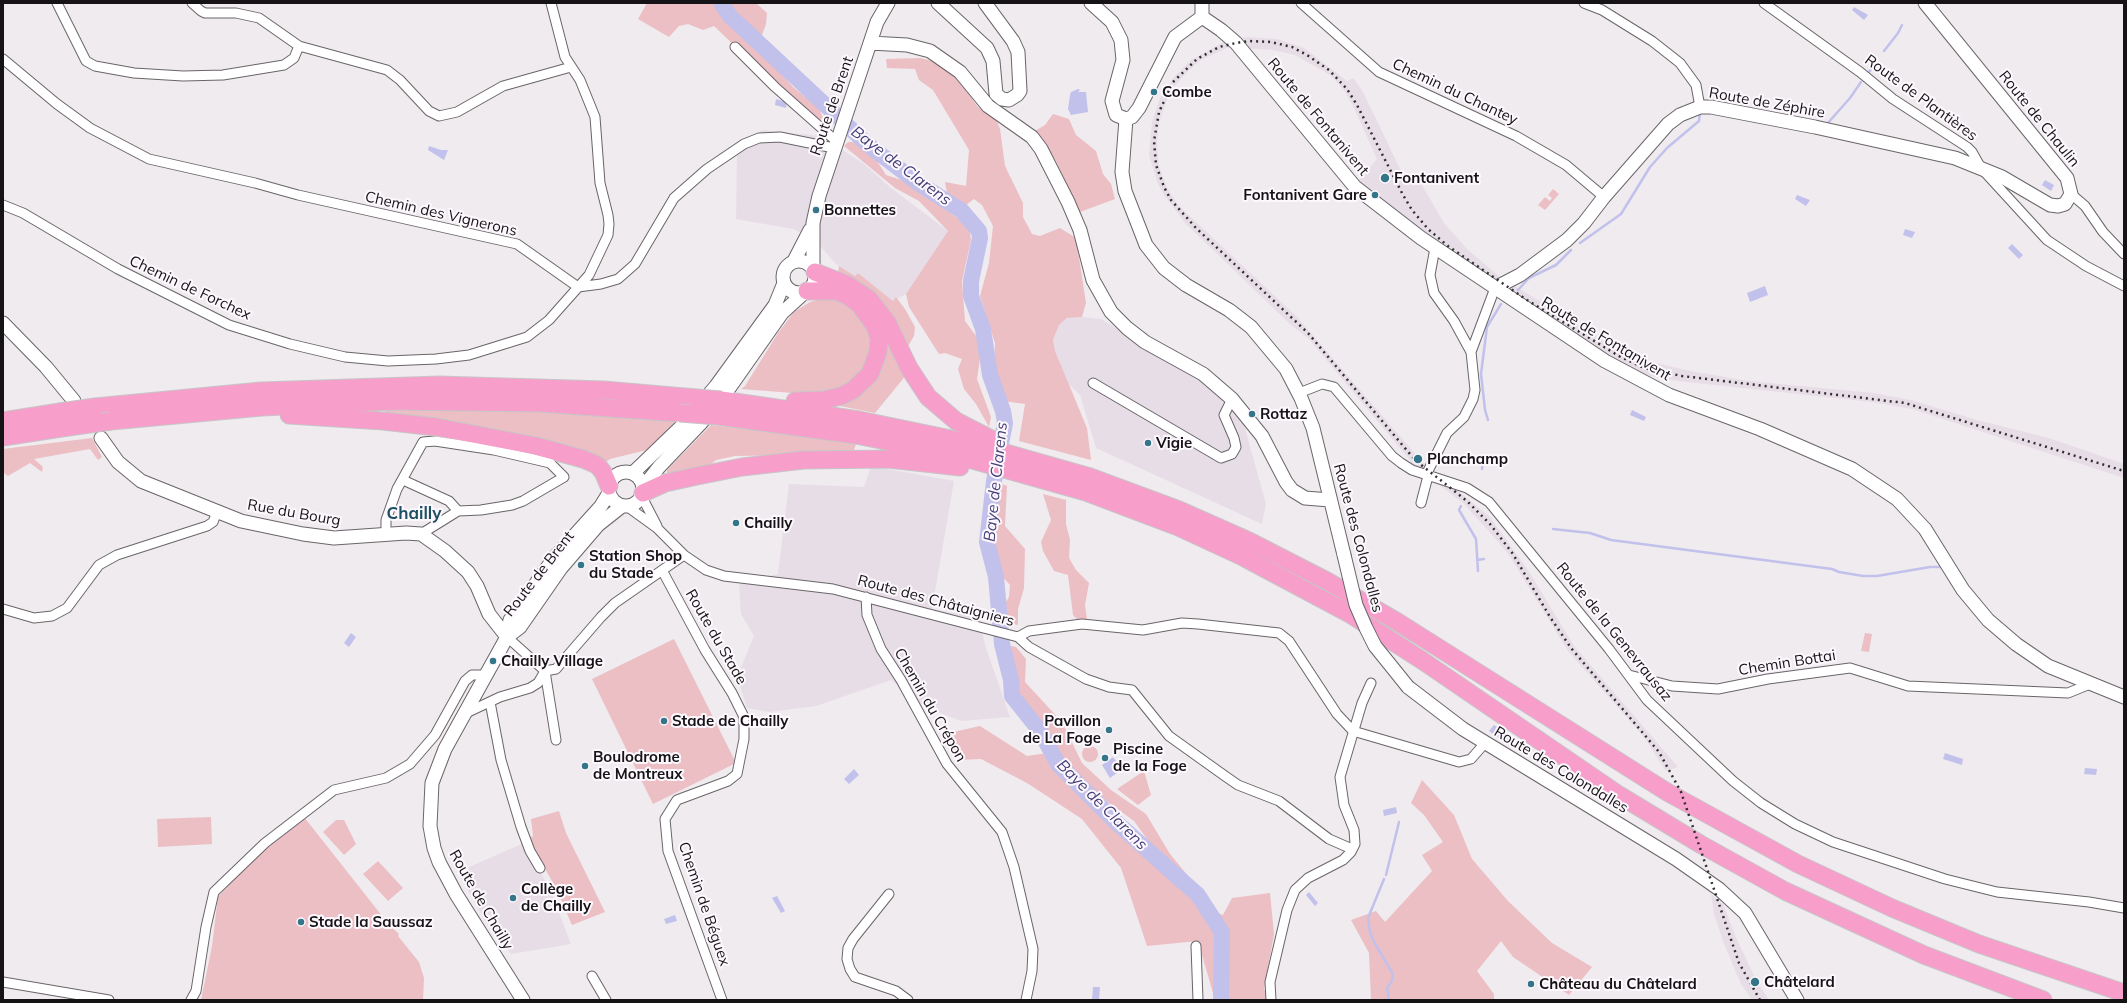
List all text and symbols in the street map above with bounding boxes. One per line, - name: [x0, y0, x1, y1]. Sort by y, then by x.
- street label: Route de Plantières: [1861, 51, 1981, 145]
- street label: Route de Brent: [807, 54, 857, 158]
- street label: Route de Fontanivent: [1264, 55, 1372, 179]
- street label: Chemin du Chantey: [1389, 55, 1521, 129]
- street label: Route de Chaulin: [1995, 67, 2083, 171]
- place label: Combe: [1162, 83, 1212, 101]
- street label: Route de Zéphire: [1708, 84, 1826, 122]
- marker: Combe: [1149, 87, 1159, 97]
- water label: Baye de Clarens: [847, 122, 955, 210]
- place label: Fontanivent: [1394, 169, 1479, 187]
- marker: Fontanivent: [1379, 172, 1391, 184]
- place label: Fontanivent Gare: [1243, 186, 1367, 204]
- street label: Chemin des Vignerons: [363, 188, 519, 240]
- marker: Fontanivent Gare: [1370, 190, 1380, 200]
- place label: Bonnettes: [824, 201, 896, 219]
- marker: Bonnettes: [811, 205, 821, 215]
- street label: Chemin de Forchex: [126, 252, 254, 324]
- street label: Route de Fontanivent: [1538, 293, 1674, 385]
- place label: Rottaz: [1260, 405, 1307, 423]
- marker: Rottaz: [1247, 409, 1257, 419]
- water label: Baye de Clarens: [980, 421, 1012, 543]
- place label: Vigie: [1156, 434, 1192, 452]
- marker: Vigie: [1143, 438, 1153, 448]
- place label: Planchamp: [1427, 450, 1508, 468]
- marker: Planchamp: [1412, 453, 1424, 465]
- street label: Route des Colondalles: [1329, 462, 1387, 614]
- street label: Rue du Bourg: [246, 496, 342, 530]
- district label: Chailly: [387, 504, 441, 524]
- place label: Chailly: [744, 514, 793, 532]
- marker: Chailly: [731, 518, 741, 528]
- street label: Route de Brent: [500, 528, 578, 620]
- place label: Station Shop du Stade: [589, 547, 682, 582]
- street label: Route de la Genevrausaz: [1552, 559, 1676, 705]
- marker: Station Shop du Stade: [576, 560, 586, 570]
- street label: Route des Châtaigniers: [856, 571, 1016, 631]
- street label: Route du Stade: [681, 586, 751, 688]
- street label: Chemin du Crépon: [890, 645, 970, 765]
- street label: Chemin Bottai: [1737, 646, 1837, 680]
- place label: Chailly Village: [501, 652, 603, 670]
- marker: Chailly Village: [488, 656, 498, 666]
- place label: Stade de Chailly: [672, 712, 788, 730]
- place label: Pavillon de La Foge: [1023, 712, 1101, 747]
- marker: Stade de Chailly: [659, 716, 669, 726]
- street label: Route des Colondalles: [1491, 723, 1631, 817]
- marker: Pavillon de La Foge: [1104, 725, 1114, 735]
- place label: Piscine de la Foge: [1113, 740, 1187, 775]
- place label: Boulodrome de Montreux: [593, 748, 682, 783]
- marker: Piscine de la Foge: [1100, 753, 1110, 763]
- water label: Baye de Clarens: [1053, 756, 1151, 854]
- marker: Boulodrome de Montreux: [580, 761, 590, 771]
- street label: Chemin de Béguex: [674, 840, 734, 968]
- street label: Route de Chailly: [445, 847, 517, 953]
- place label: Collège de Chailly: [521, 880, 591, 915]
- marker: Collège de Chailly: [508, 893, 518, 903]
- place label: Stade la Saussaz: [309, 913, 433, 931]
- marker: Stade la Saussaz: [296, 917, 306, 927]
- place label: Châtelard: [1764, 973, 1835, 991]
- place label: Château du Châtelard: [1539, 975, 1697, 993]
- marker: Châtelard: [1749, 976, 1761, 988]
- marker: Château du Châtelard: [1526, 979, 1536, 989]

